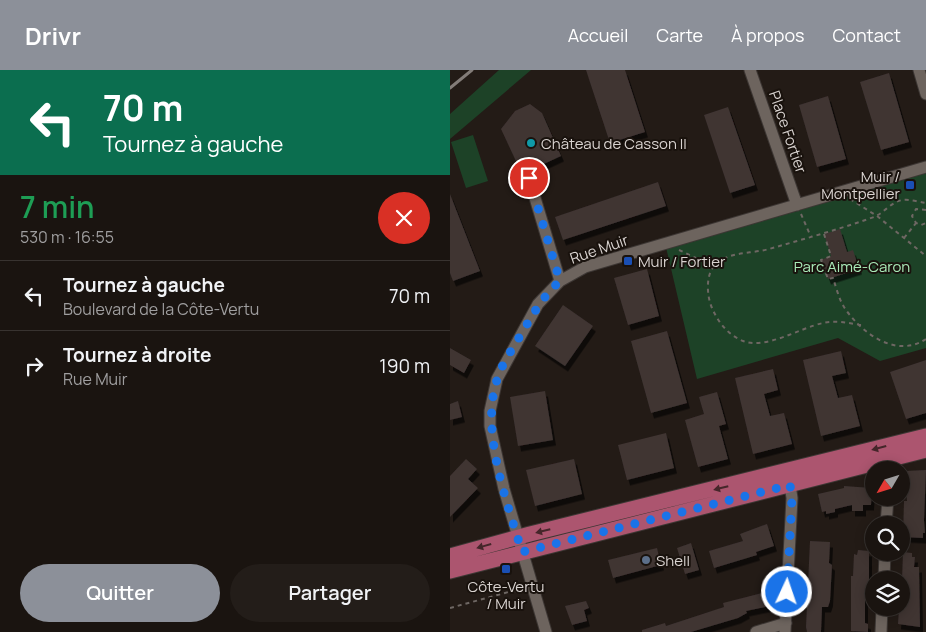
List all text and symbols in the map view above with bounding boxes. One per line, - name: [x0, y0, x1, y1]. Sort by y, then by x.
- text: Drivr: [25, 19, 81, 52]
- text: Accueil: [568, 23, 628, 47]
- text: Carte: [656, 23, 703, 47]
- text: À propos: [731, 23, 804, 47]
- text: Contact: [832, 23, 901, 47]
- text: 70 m: [103, 84, 183, 132]
- street label: Place Fortier: [764, 88, 812, 177]
- icon: left: [20, 90, 85, 155]
- text: Tournez à gauche: [103, 129, 283, 159]
- place label: Château de Casson II: [541, 133, 687, 154]
- marker: Château de Casson II: [525, 137, 537, 149]
- pin: [508, 157, 550, 199]
- icon: arrive: [515, 164, 543, 192]
- place label: Muir / Montpellier: [821, 166, 901, 204]
- marker: Muir / Montpellier: [904, 179, 916, 191]
- text: 7 min: [20, 186, 95, 227]
- button: close: [378, 192, 430, 244]
- text: 530 m · 16:55: [20, 226, 114, 248]
- street label: Rue Muir: [567, 229, 632, 269]
- place label: Muir / Fortier: [638, 251, 726, 272]
- marker: Muir / Fortier: [622, 255, 634, 267]
- park label: Parc Aimé-Caron: [794, 256, 910, 277]
- text: Tournez à gauche: [63, 272, 225, 298]
- icon: left: [20, 282, 48, 310]
- text: 70 m: [389, 283, 430, 309]
- text: Boulevard de la Côte-Vertu: [63, 298, 259, 320]
- text: Tournez à droite: [63, 342, 211, 368]
- icon: right: [20, 352, 48, 380]
- text: 190 m: [379, 353, 430, 379]
- text: Rue Muir: [63, 368, 128, 390]
- one-way arrow: [871, 444, 886, 452]
- north arrow: [865, 461, 910, 506]
- map controls: [865, 461, 910, 616]
- one-way arrow: [714, 484, 729, 492]
- button: search: [865, 516, 910, 561]
- one-way arrow: [535, 527, 550, 535]
- one-way arrow: [476, 543, 491, 551]
- place label: Shell: [656, 550, 690, 571]
- marker: Shell: [640, 554, 652, 566]
- marker: Côte-Vertu / Muir: [500, 563, 512, 575]
- button: Quitter: [20, 564, 220, 622]
- button: Partager: [230, 564, 430, 622]
- position arrow: [760, 565, 812, 617]
- button: layers: [865, 571, 910, 616]
- place label: Côte-Vertu / Muir: [468, 576, 544, 614]

